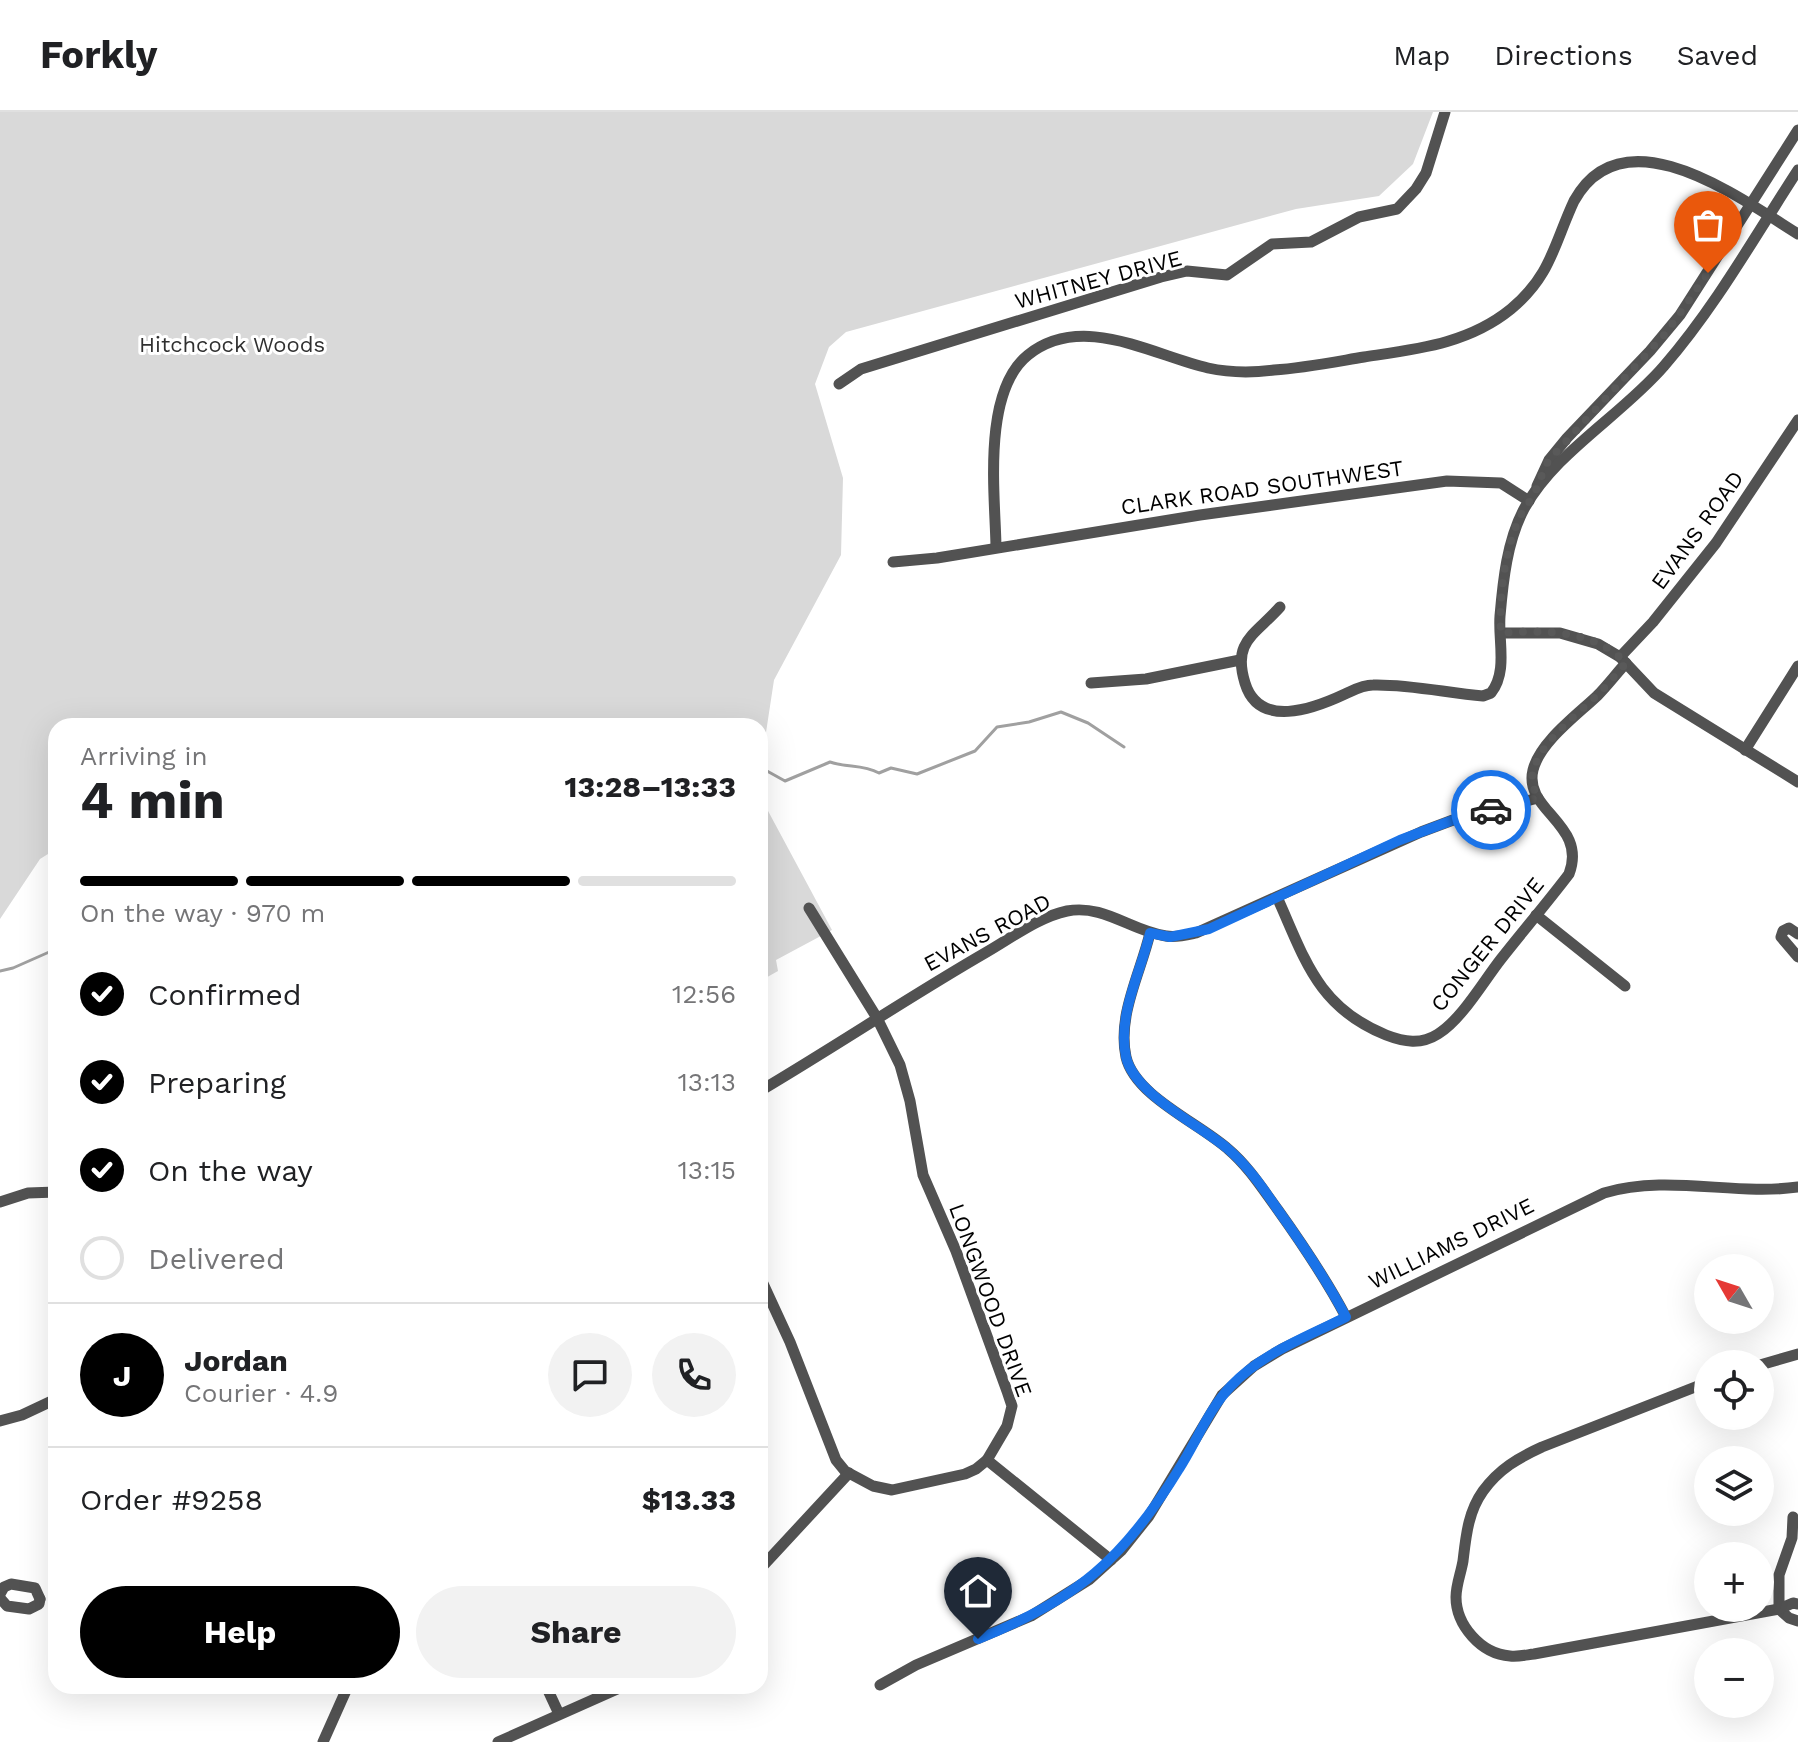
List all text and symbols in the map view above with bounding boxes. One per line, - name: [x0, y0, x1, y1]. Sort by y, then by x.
- text: Forkly: [40, 33, 157, 77]
- text: Map: [1393, 39, 1450, 72]
- text: Directions: [1494, 39, 1633, 72]
- text: Saved: [1677, 39, 1758, 72]
- pin: [1674, 191, 1742, 273]
- icon: bag: [1686, 203, 1730, 247]
- street label: WHITNEY DRIVE: [1012, 245, 1184, 314]
- park label: Hitchcock Woods: [139, 332, 325, 357]
- street label: CLARK ROAD SOUTHWEST: [1119, 455, 1405, 520]
- street label: EVANS ROAD: [1646, 466, 1749, 594]
- text: Arriving in: [80, 741, 208, 771]
- text: 13:28–13:33: [565, 769, 736, 804]
- text: 4 min: [80, 770, 225, 831]
- courier: [1451, 770, 1531, 850]
- icon: car: [1469, 788, 1513, 832]
- street label: CONGER DRIVE: [1426, 872, 1549, 1016]
- street label: EVANS ROAD: [920, 889, 1055, 976]
- text: On the way · 970 m: [80, 898, 325, 928]
- icon: check: [80, 972, 124, 1016]
- text: Confirmed: [148, 977, 302, 1012]
- text: 12:56: [672, 979, 736, 1009]
- icon: check: [80, 1060, 124, 1104]
- text: Preparing: [148, 1065, 286, 1100]
- text: 13:13: [678, 1067, 736, 1097]
- icon: check: [80, 1148, 124, 1192]
- text: On the way: [148, 1153, 313, 1188]
- text: 13:15: [678, 1155, 736, 1185]
- street label: WILLIAMS DRIVE: [1365, 1193, 1538, 1294]
- street label: LONGWOOD DRIVE: [944, 1200, 1037, 1400]
- text: Delivered: [148, 1241, 285, 1276]
- north arrow: [1694, 1254, 1774, 1334]
- map controls: [1694, 1254, 1774, 1718]
- button: chat: [548, 1333, 632, 1417]
- button: phone: [652, 1333, 736, 1417]
- text: Jordan: [184, 1343, 288, 1378]
- button: locate: [1694, 1350, 1774, 1430]
- text: J: [113, 1358, 131, 1393]
- text: Courier · 4.9: [184, 1378, 338, 1408]
- button: layers: [1694, 1446, 1774, 1526]
- text: Order #9258: [80, 1482, 263, 1517]
- text: $13.33: [642, 1482, 736, 1517]
- button: +: [1694, 1542, 1774, 1622]
- pin: [944, 1557, 1012, 1639]
- icon: home: [956, 1569, 1000, 1613]
- button: Help: [80, 1586, 400, 1678]
- button: Share: [416, 1586, 736, 1678]
- button: −: [1694, 1638, 1774, 1718]

